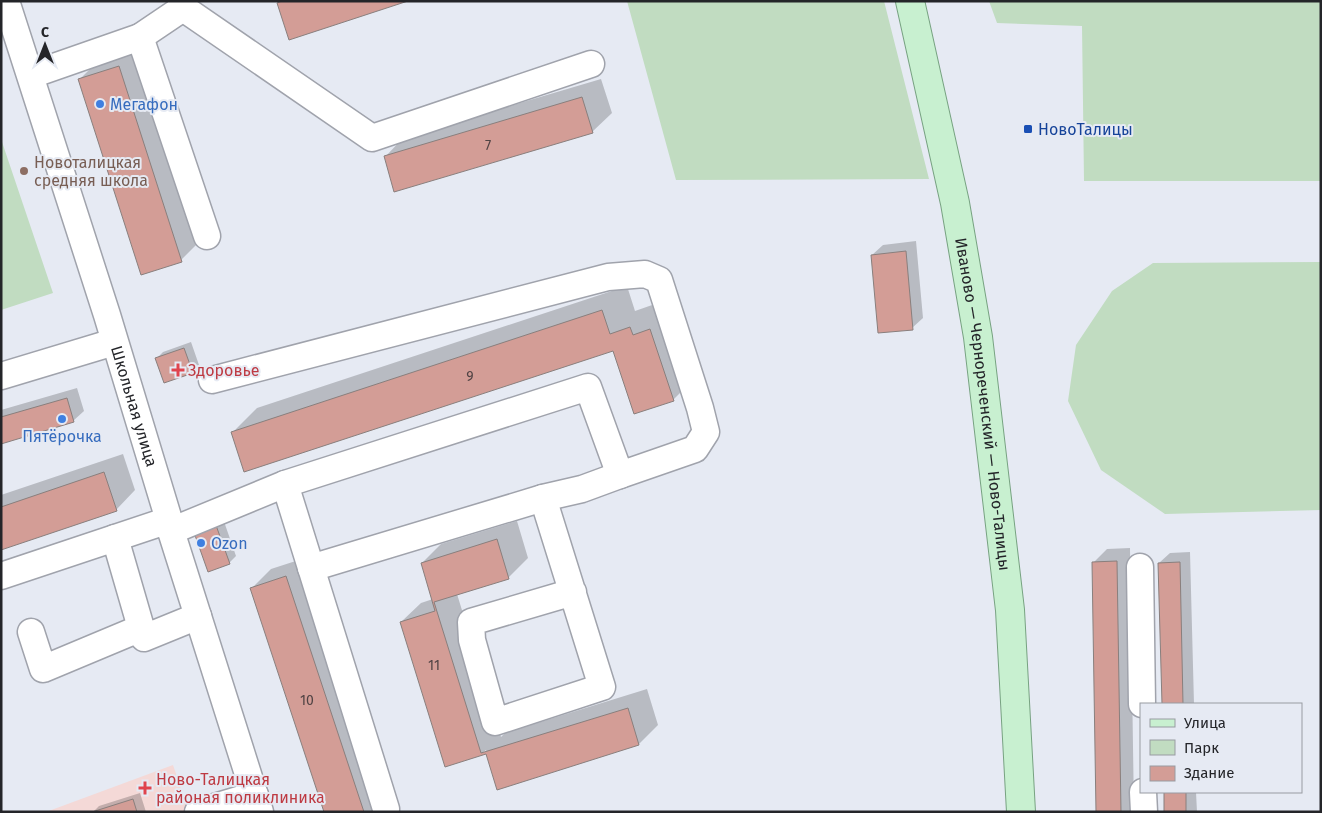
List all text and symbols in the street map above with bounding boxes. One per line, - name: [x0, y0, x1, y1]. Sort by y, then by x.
- north arrow: [20, 20, 70, 70]
- text: С: [41, 24, 49, 41]
- place label: Мегафон: [110, 95, 178, 114]
- marker: Мегафон: [94, 98, 106, 110]
- place label: НовоТалицы: [1038, 120, 1133, 139]
- marker: НовоТалицы: [1022, 123, 1034, 135]
- house number: 7: [485, 137, 491, 154]
- place label: Новоталицкая средняя школа: [34, 153, 148, 190]
- marker: Новоталицкая средняя школа: [18, 165, 30, 177]
- street label: Иваново — Чернореченский — Ново-Талицы: [951, 236, 1014, 572]
- street label: Школьная улица: [107, 343, 161, 469]
- place label: Здоровье: [188, 361, 259, 380]
- marker: Здоровье: [172, 364, 184, 376]
- house number: 9: [466, 368, 474, 385]
- marker: Пятёрочка: [56, 413, 68, 425]
- place label: Пятёрочка: [22, 427, 102, 446]
- place label: Ozon: [211, 534, 248, 553]
- marker: Ozon: [195, 537, 207, 549]
- house number: 11: [428, 657, 440, 674]
- house number: 10: [300, 692, 314, 709]
- legend: [1140, 703, 1302, 793]
- text: Улица: [1184, 714, 1226, 732]
- text: Парк: [1184, 739, 1219, 757]
- text: Здание: [1184, 764, 1234, 782]
- place label: Ново-Талицкая районая поликлиника: [156, 770, 325, 807]
- marker: Ново-Талицкая районая поликлиника: [138, 781, 152, 795]

